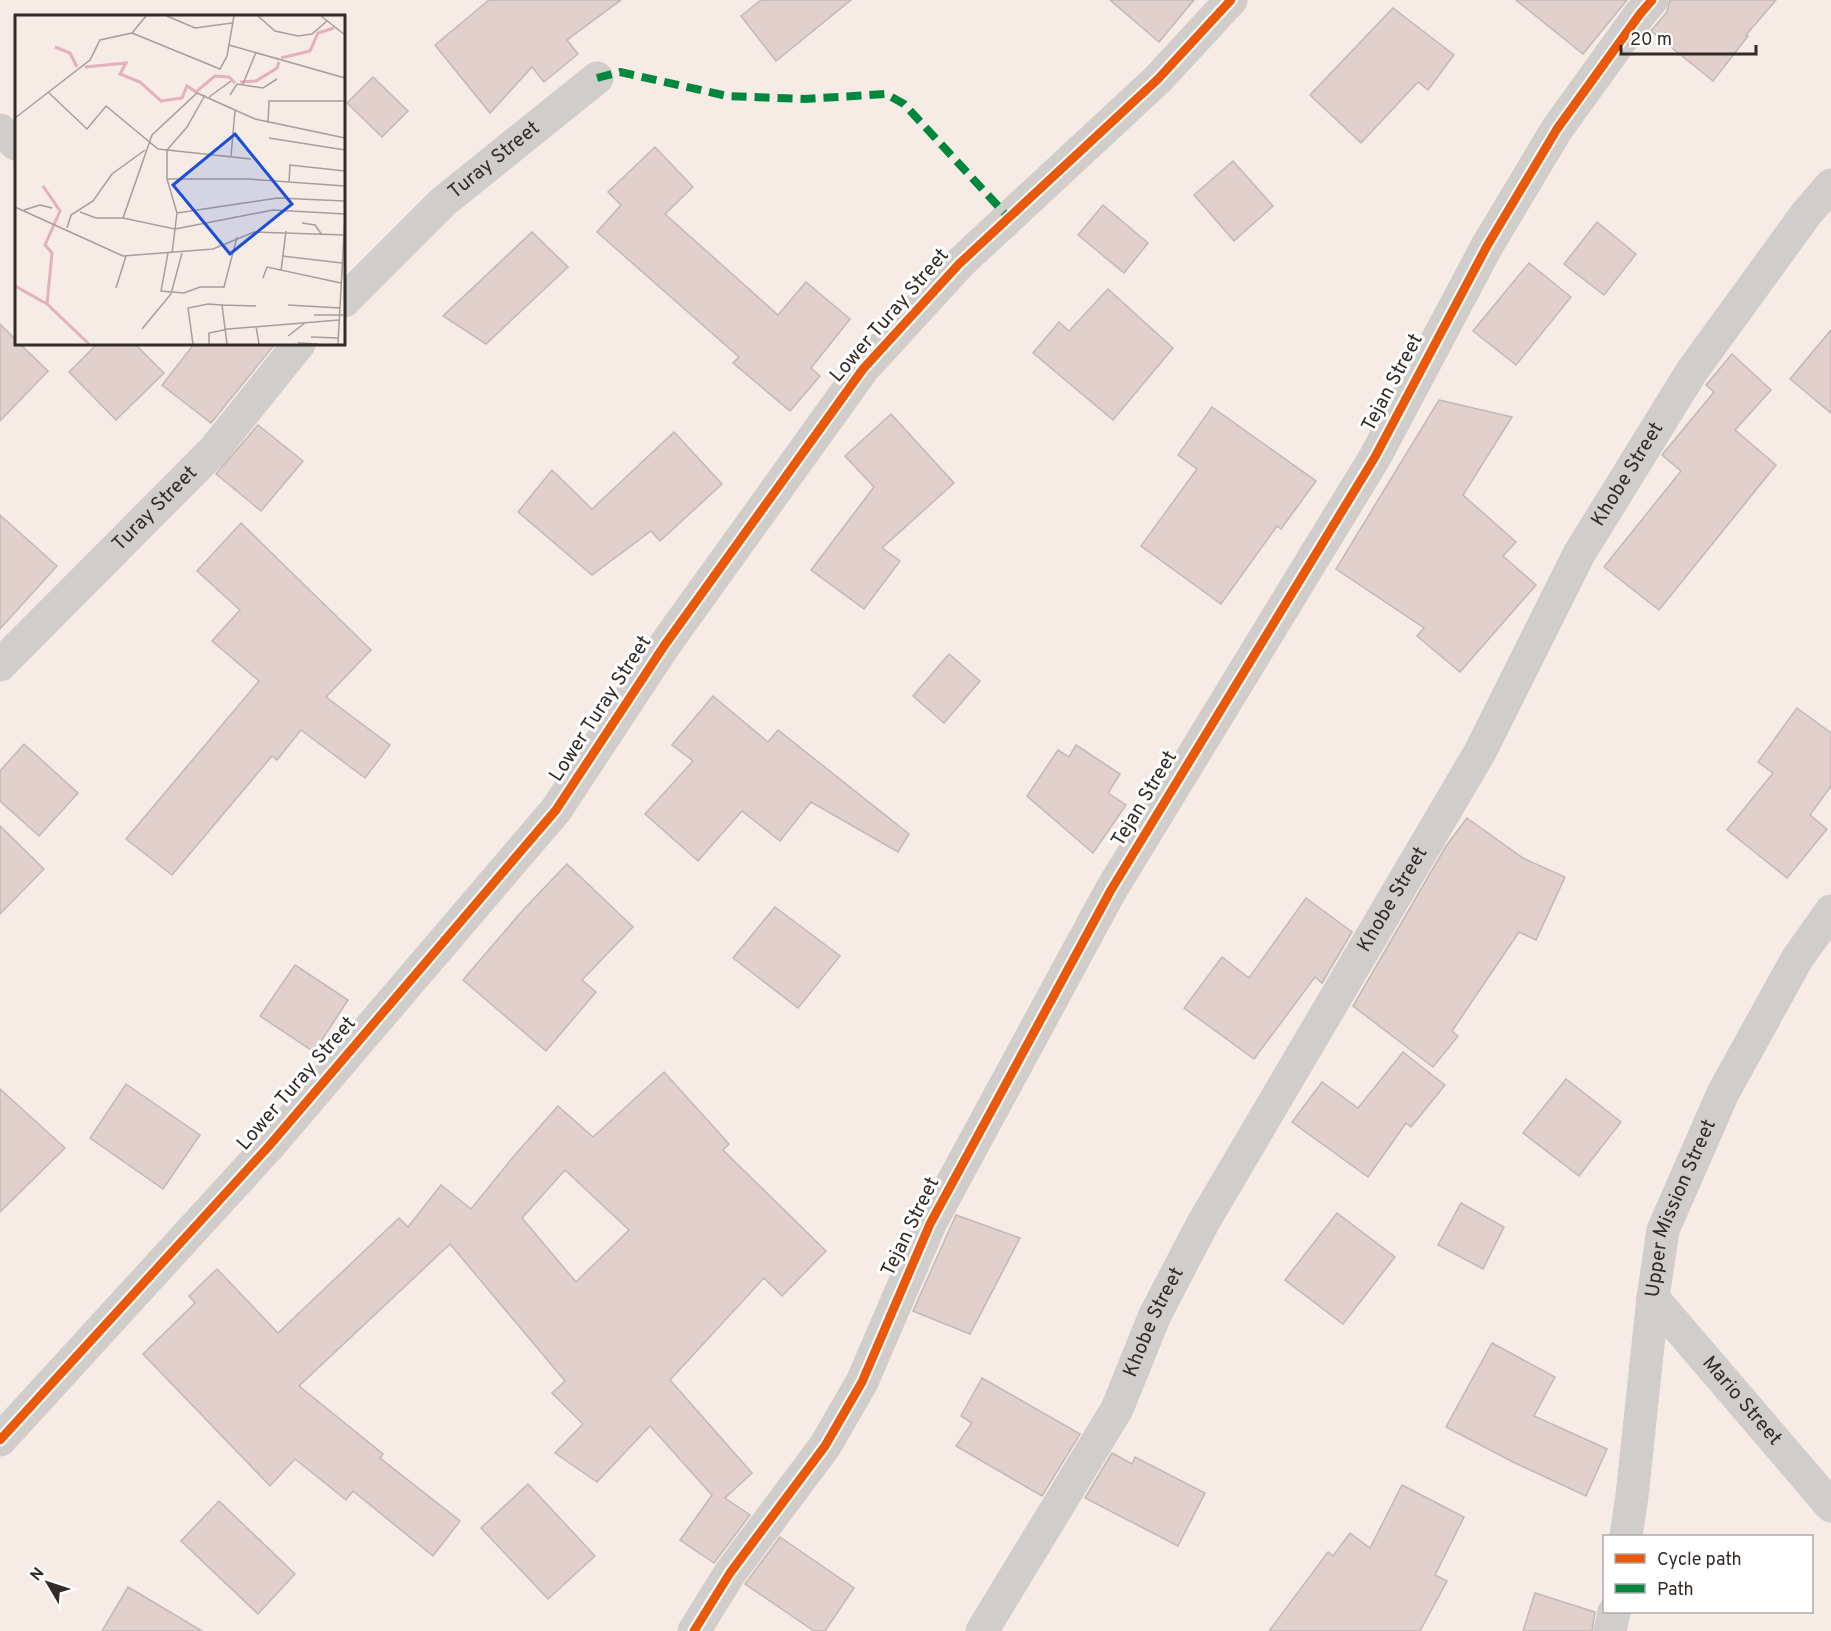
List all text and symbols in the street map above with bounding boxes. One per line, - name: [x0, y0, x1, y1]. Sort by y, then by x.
- inset map: [15, 15, 345, 345]
- scale bar: [1621, 18, 1756, 56]
- text: 20 m: [1630, 29, 1672, 52]
- street label: Turay Street: [443, 116, 546, 205]
- street label: Lower Turay Street: [825, 244, 955, 388]
- street label: Tejan Street: [1356, 329, 1430, 437]
- street label: Khobe Street: [1586, 418, 1670, 532]
- street label: Turay Street: [107, 461, 203, 557]
- street label: Lower Turay Street: [544, 631, 658, 787]
- street label: Tejan Street: [1106, 746, 1184, 852]
- street label: Khobe Street: [1352, 842, 1434, 957]
- street label: Lower Turay Street: [232, 1012, 362, 1156]
- street label: Upper Mission Street: [1640, 1115, 1723, 1299]
- street label: Tejan Street: [876, 1173, 946, 1281]
- street label: Khobe Street: [1118, 1263, 1190, 1381]
- street label: Mario Street: [1696, 1351, 1787, 1452]
- legend: [1603, 1535, 1813, 1613]
- text: Cycle path: [1657, 1549, 1742, 1572]
- north arrow: [18, 1553, 78, 1613]
- text: N: [27, 1564, 49, 1586]
- text: Path: [1657, 1579, 1694, 1602]

